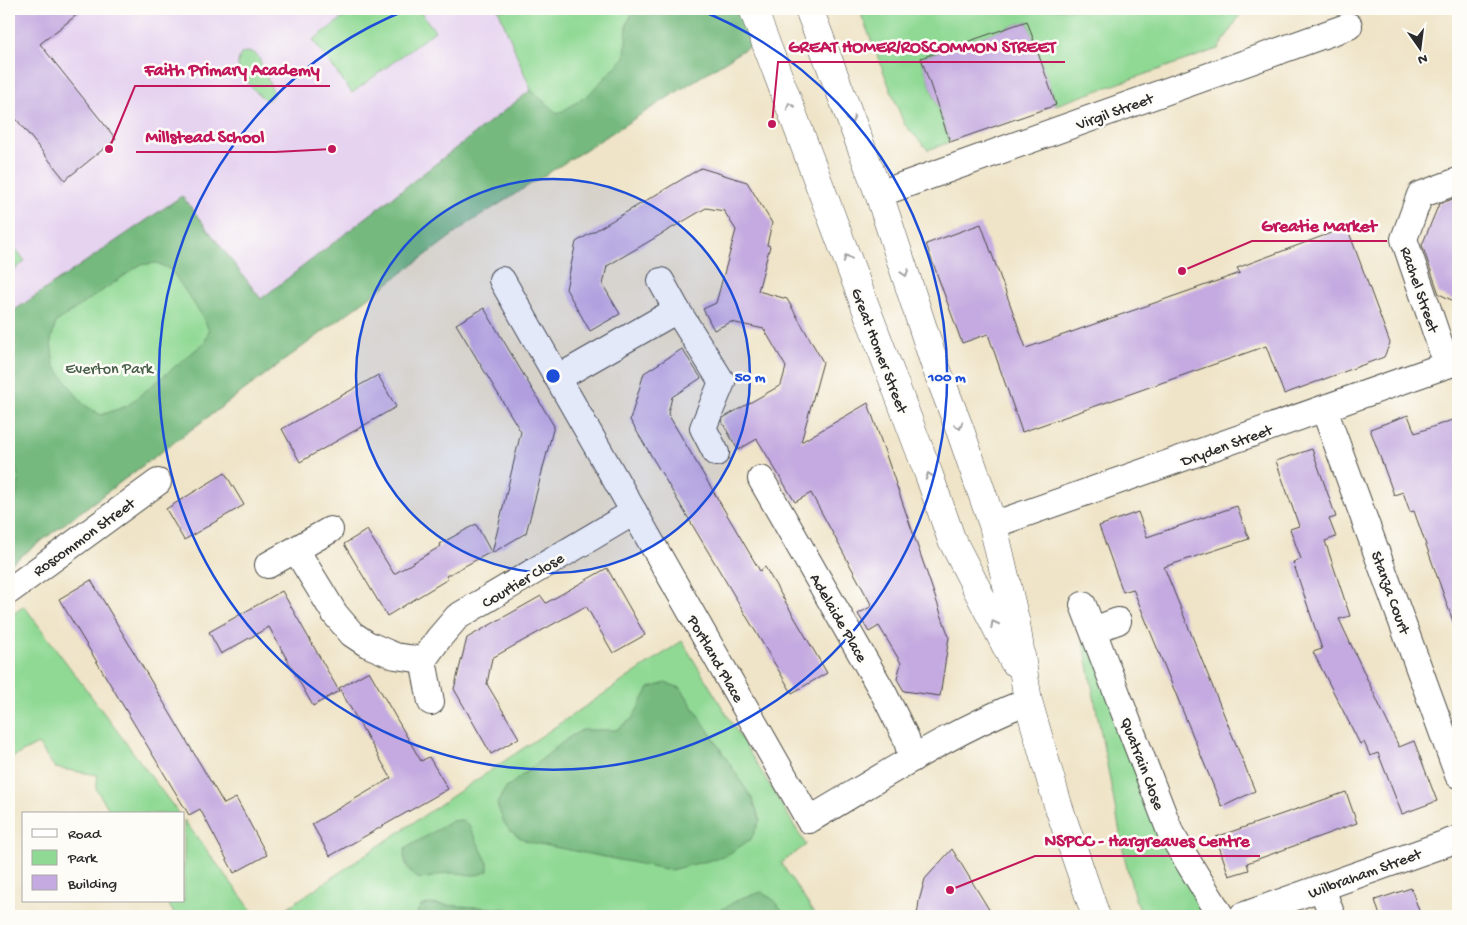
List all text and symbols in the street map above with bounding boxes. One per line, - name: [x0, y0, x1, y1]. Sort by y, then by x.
- north arrow: [1394, 22, 1444, 72]
- callout: GREAT HOMER/ROSCOMMON STREET: [778, 29, 1065, 62]
- text: GREAT HOMER/ROSCOMMON STREET: [788, 38, 1057, 59]
- text: N: [1416, 49, 1429, 68]
- callout: Faith Primary Academy: [135, 53, 330, 86]
- text: Faith Primary Academy: [143, 61, 320, 82]
- street label: Virgil Street: [1073, 90, 1158, 136]
- one-way arrow: [786, 103, 796, 111]
- one-way arrow: [845, 115, 855, 124]
- callout: Millstead School: [136, 119, 275, 152]
- text: Millstead School: [145, 128, 265, 149]
- callout: Greatie Market: [1252, 208, 1387, 241]
- text: Greatie Market: [1261, 217, 1378, 238]
- street label: Rachel Street: [1394, 245, 1442, 337]
- one-way arrow: [843, 255, 853, 263]
- one-way arrow: [899, 268, 909, 277]
- street label: Great Homer Street: [845, 286, 911, 418]
- park label: Everton Park: [65, 361, 155, 380]
- centre of rings: [544, 367, 562, 385]
- text: 50 m: [735, 369, 766, 387]
- text: 100 m: [927, 369, 966, 387]
- one-way arrow: [953, 422, 963, 430]
- street label: Dryden Street: [1178, 422, 1277, 473]
- one-way arrow: [925, 472, 935, 481]
- street label: Roscommon Street: [30, 495, 141, 582]
- street label: Stanza Court: [1365, 549, 1413, 639]
- street label: Courtier Close: [479, 550, 569, 614]
- street label: Adelaide Place: [804, 571, 870, 667]
- street label: Portland Place: [681, 612, 747, 707]
- one-way arrow: [990, 621, 1000, 630]
- street label: Quatrain Close: [1114, 715, 1167, 814]
- legend: [22, 812, 185, 902]
- callout: NSPCC - Hargreaves Centre: [1035, 823, 1260, 856]
- text: Road: [68, 826, 102, 844]
- text: NSPCC - Hargreaves Centre: [1045, 832, 1250, 853]
- street label: Wilbraham Street: [1306, 846, 1426, 905]
- text: Park: [67, 850, 98, 868]
- text: Building: [67, 876, 117, 894]

